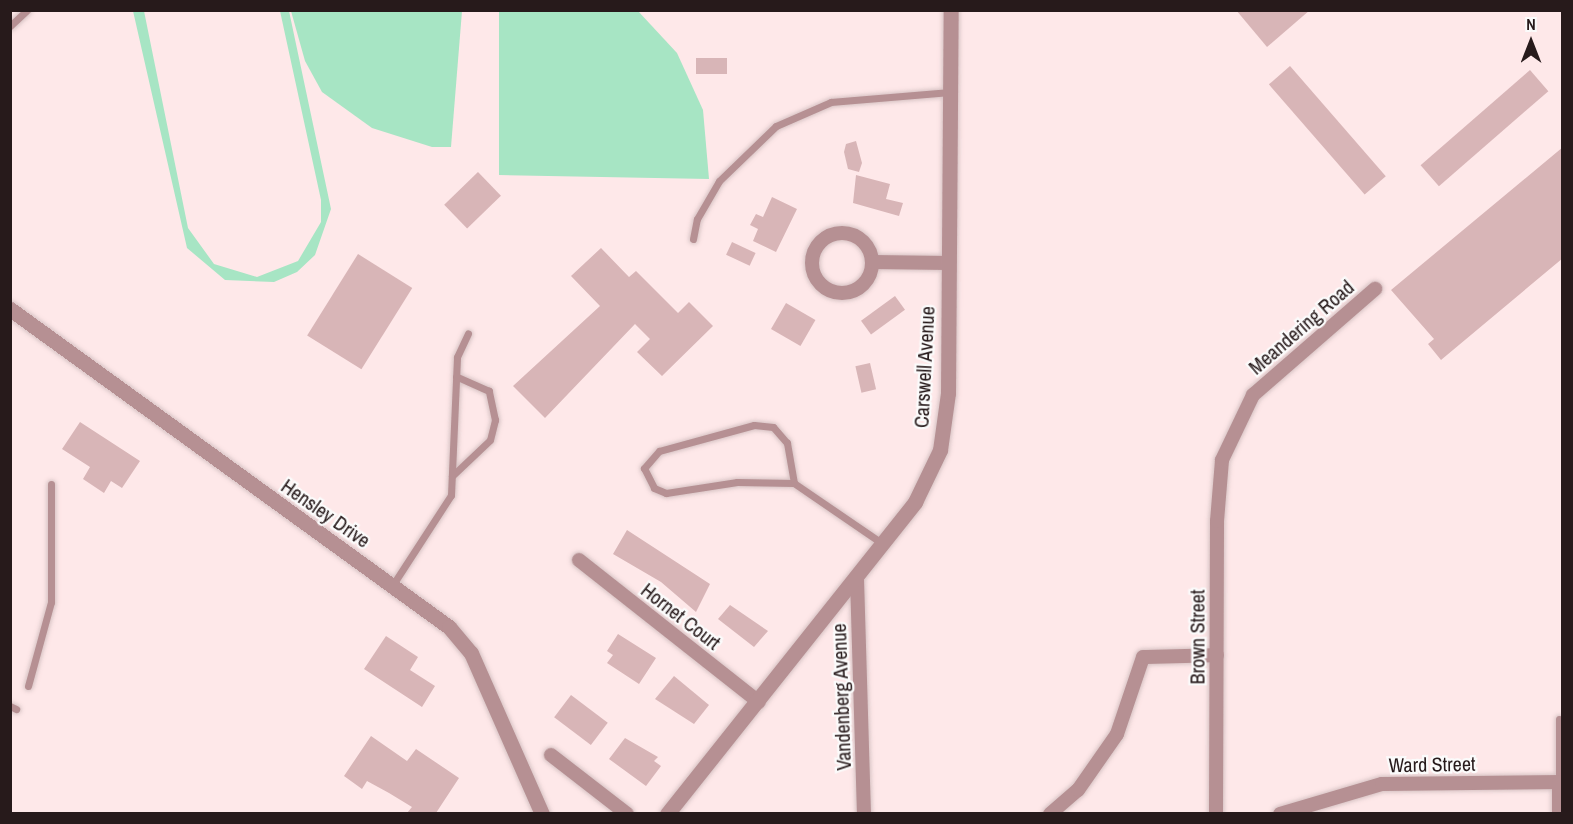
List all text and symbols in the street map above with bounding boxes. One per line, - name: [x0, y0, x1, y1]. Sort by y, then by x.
- north arrow: [1501, 12, 1561, 72]
- text: N: [1526, 13, 1536, 35]
- street label: Meandering Road: [1244, 275, 1358, 379]
- street label: Carswell Avenue: [909, 305, 939, 429]
- street label: Hensley Drive: [277, 474, 375, 552]
- street label: Hornet Court: [637, 578, 725, 654]
- street label: Brown Street: [1185, 590, 1209, 684]
- street label: Vandenberg Avenue: [826, 623, 856, 771]
- street label: Ward Street: [1388, 751, 1476, 777]

